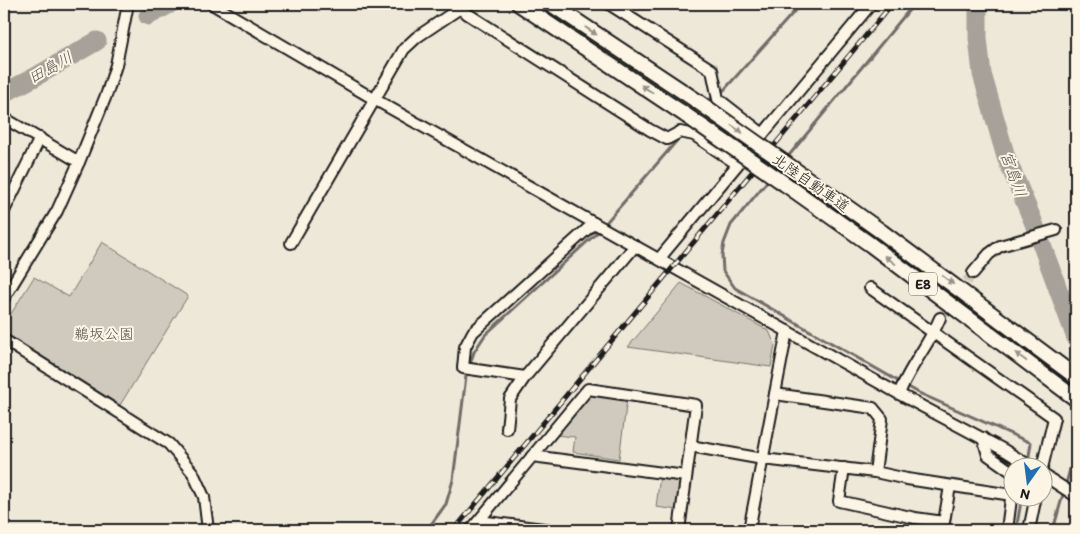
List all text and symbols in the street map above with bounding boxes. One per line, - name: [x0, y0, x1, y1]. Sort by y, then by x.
- one-way arrow: [585, 26, 598, 36]
- water label: 田島川: [25, 47, 76, 87]
- one-way arrow: [640, 84, 653, 94]
- one-way arrow: [730, 124, 743, 134]
- water label: 宮島川: [996, 148, 1031, 200]
- street label: 北陸自動車道: [769, 150, 853, 216]
- one-way arrow: [883, 255, 897, 265]
- road number: E8: [909, 272, 937, 296]
- one-way arrow: [941, 275, 954, 286]
- park label: 鵜坂公園: [74, 325, 134, 343]
- one-way arrow: [1014, 352, 1028, 362]
- north arrow: [1002, 456, 1052, 506]
- text: N: [1018, 485, 1032, 504]

